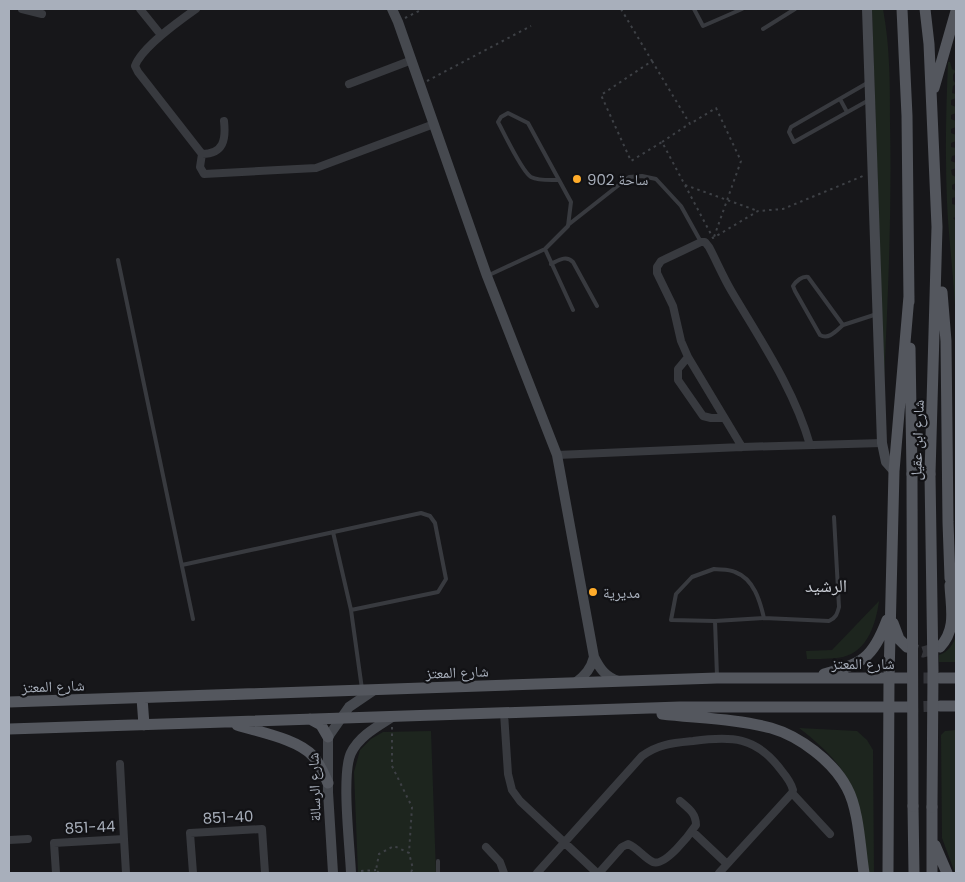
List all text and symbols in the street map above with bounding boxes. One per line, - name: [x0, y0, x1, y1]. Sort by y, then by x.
- place label: ساحة 902: [587, 169, 649, 190]
- marker: ساحة 902: [571, 173, 583, 185]
- street label: شارع ابن عقيل: [905, 399, 929, 481]
- district label: الرشيد: [805, 573, 847, 598]
- place label: مديرية: [603, 582, 640, 603]
- marker: مديرية: [587, 586, 599, 598]
- street label: شارع المعتز: [830, 653, 895, 674]
- street label: شارع المعتز: [424, 660, 489, 684]
- street label: شارع المعتز: [20, 674, 85, 698]
- street label: شارع الرسالة: [302, 752, 326, 822]
- street label: 851-40: [202, 805, 254, 829]
- street label: 851-44: [64, 815, 116, 839]

